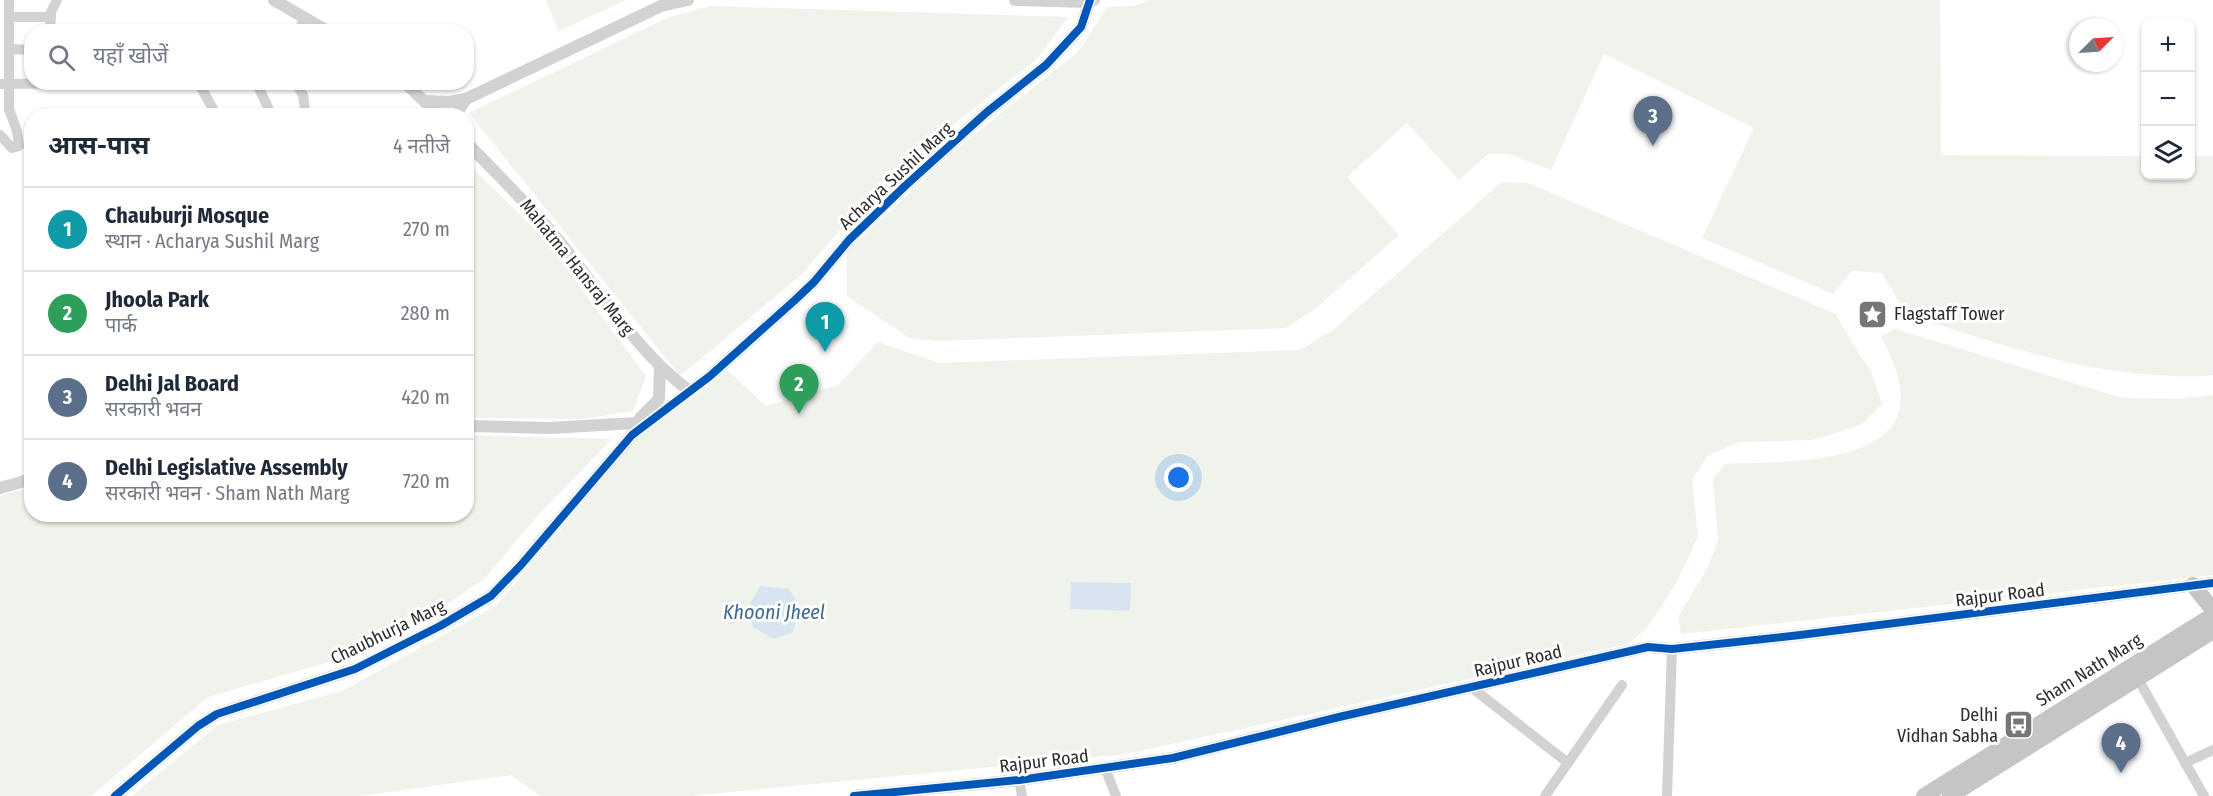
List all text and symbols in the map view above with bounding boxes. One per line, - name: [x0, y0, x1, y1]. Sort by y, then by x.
- north arrow: [2069, 18, 2123, 72]
- map controls: [2141, 18, 2195, 180]
- button: +: [2141, 18, 2195, 72]
- search box: [24, 24, 474, 90]
- icon: search: [45, 41, 78, 74]
- text: यहाँ खोजें: [93, 42, 168, 69]
- button: −: [2141, 72, 2195, 126]
- pin: 3: [1634, 96, 1672, 146]
- street label: Acharya Sushil Marg: [834, 117, 958, 234]
- button: layers: [2141, 126, 2195, 180]
- text: आस-पास: [48, 130, 150, 161]
- text: 4 नतीजे: [393, 134, 450, 158]
- street label: Mahatma Hansraj Marg: [515, 194, 639, 340]
- text: Chauburji Mosque: [105, 202, 269, 229]
- text: 1: [63, 217, 72, 241]
- text: 270 m: [403, 217, 450, 241]
- text: स्थान · Acharya Sushil Marg: [105, 229, 319, 253]
- text: Jhoola Park: [105, 286, 209, 313]
- place icon: Flagstaff Tower: [1857, 298, 1889, 330]
- text: 2: [63, 301, 72, 325]
- text: 280 m: [401, 301, 450, 325]
- pin: 1: [806, 302, 844, 352]
- place label: Flagstaff Tower: [1894, 303, 2005, 325]
- text: पार्क: [105, 313, 137, 337]
- pin: 2: [780, 364, 818, 414]
- text: Delhi Jal Board: [105, 370, 239, 397]
- text: 3: [63, 385, 72, 409]
- text: 420 m: [401, 385, 450, 409]
- text: सरकारी भवन: [105, 397, 202, 421]
- text: Delhi Legislative Assembly: [105, 454, 348, 481]
- your location: [1164, 463, 1193, 492]
- text: 4: [62, 469, 73, 493]
- text: 720 m: [403, 469, 450, 493]
- text: सरकारी भवन · Sham Nath Marg: [105, 481, 349, 505]
- street label: Rajpur Road: [1954, 579, 2046, 611]
- street label: Chaubhurja Marg: [327, 594, 449, 669]
- water label: Khooni Jheel: [723, 600, 825, 624]
- street label: Sham Nath Marg: [2032, 628, 2146, 711]
- street label: Rajpur Road: [1472, 640, 1564, 682]
- place label: Delhi Vidhan Sabha: [1897, 704, 1998, 747]
- bus stop icon: Delhi Vidhan Sabha: [2003, 709, 2035, 741]
- pin: 4: [2102, 724, 2140, 773]
- street label: Rajpur Road: [998, 745, 1090, 777]

